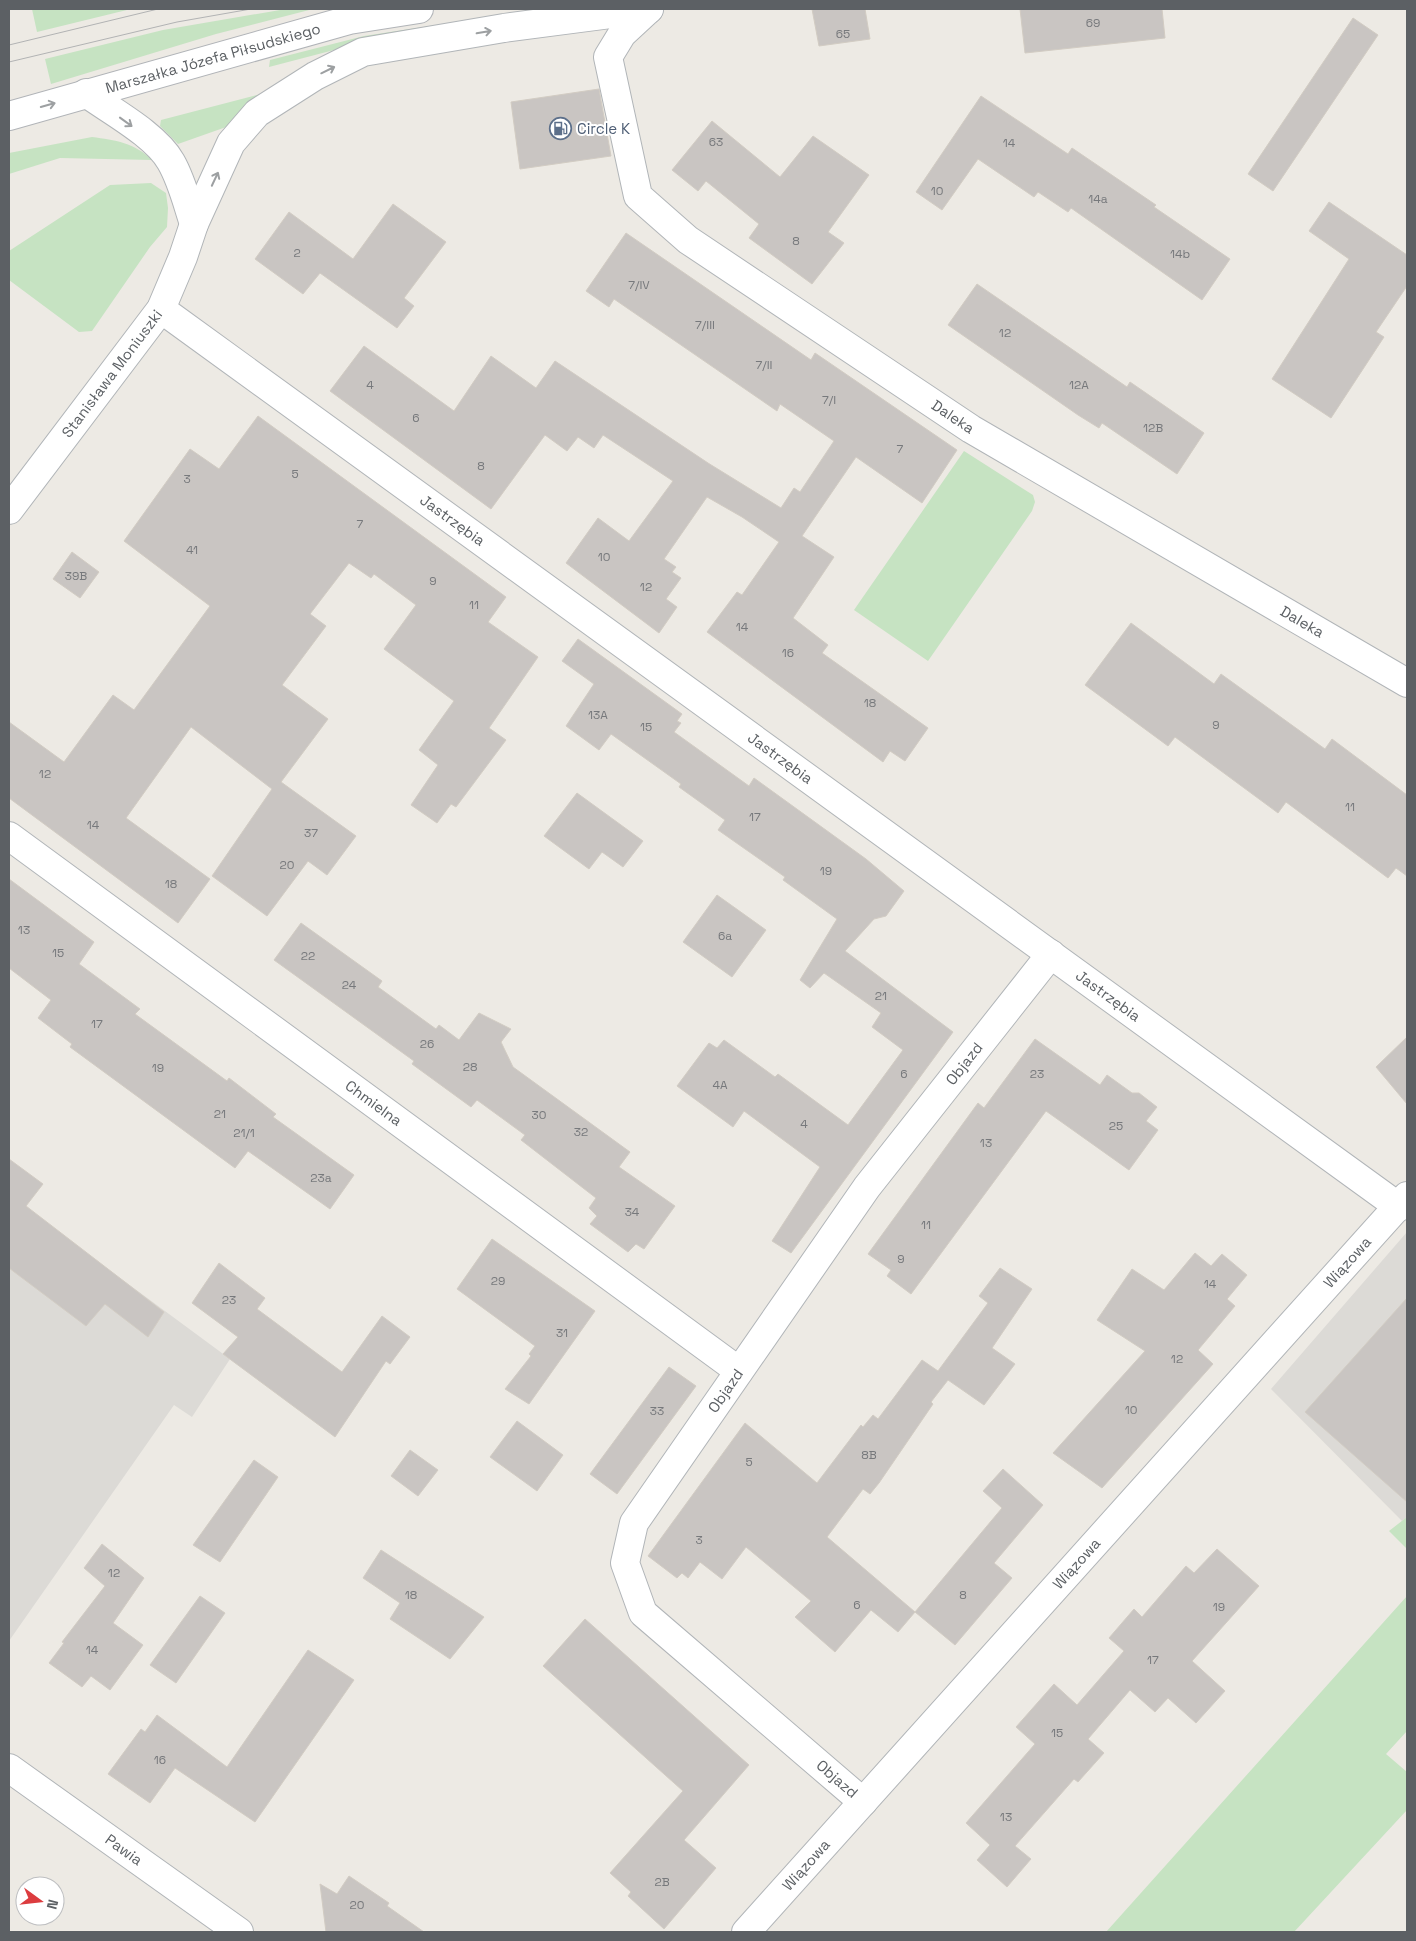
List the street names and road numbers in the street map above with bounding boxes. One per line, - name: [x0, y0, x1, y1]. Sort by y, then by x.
- street label: Marszałka Józefa Piłsudskiego: [103, 19, 323, 97]
- street label: Stanisława Moniuszki: [57, 305, 166, 441]
- street label: Daleka: [928, 395, 979, 438]
- street label: Jastrzębia: [416, 490, 489, 550]
- street label: Daleka: [1277, 601, 1328, 642]
- street label: Jastrzębia: [744, 728, 817, 788]
- street label: Jastrzębia: [1072, 966, 1145, 1026]
- street label: Objazd: [941, 1038, 987, 1089]
- street label: Chmielna: [342, 1076, 406, 1130]
- street label: Wiązowa: [1319, 1232, 1375, 1292]
- street label: Objazd: [703, 1365, 747, 1416]
- street label: Wiązowa: [1048, 1533, 1105, 1593]
- street label: Objazd: [813, 1755, 862, 1802]
- street label: Pawia: [102, 1830, 147, 1869]
- street label: Wiązowa: [778, 1835, 834, 1894]

